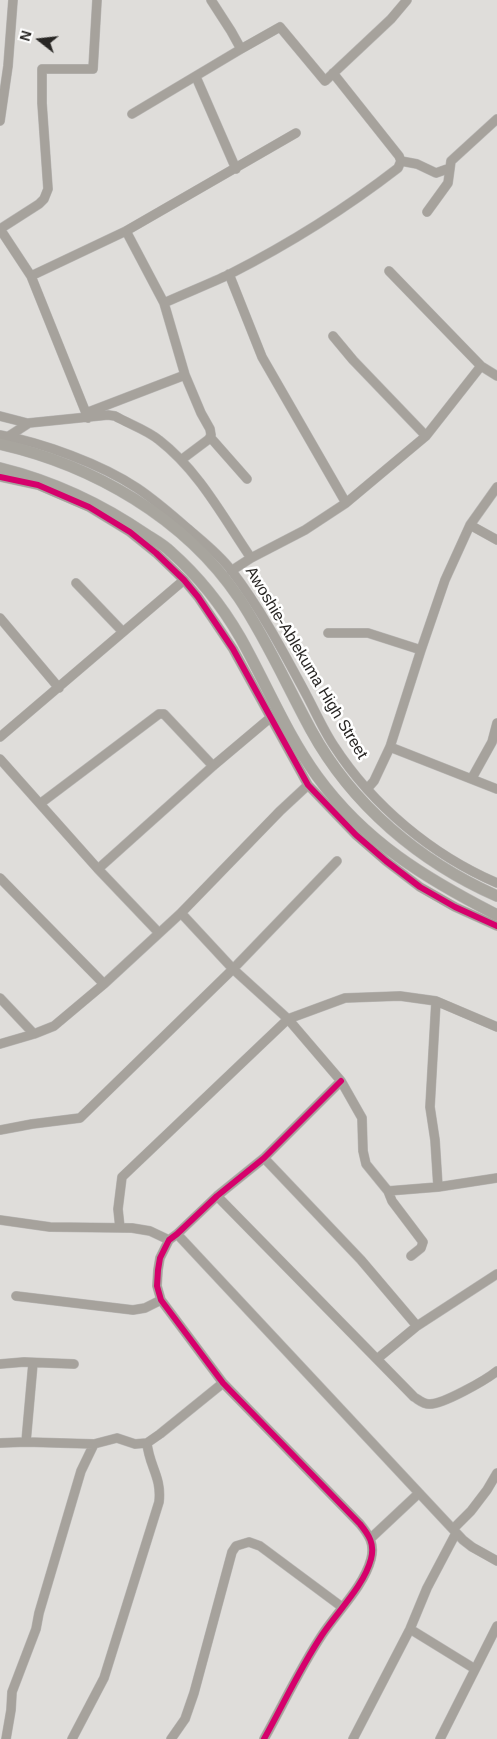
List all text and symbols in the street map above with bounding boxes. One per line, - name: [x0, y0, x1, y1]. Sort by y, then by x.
- north arrow: [15, 15, 65, 65]
- text: N: [16, 29, 35, 43]
- street label: Awoshie-Ablekuma High Street: [241, 563, 371, 763]

